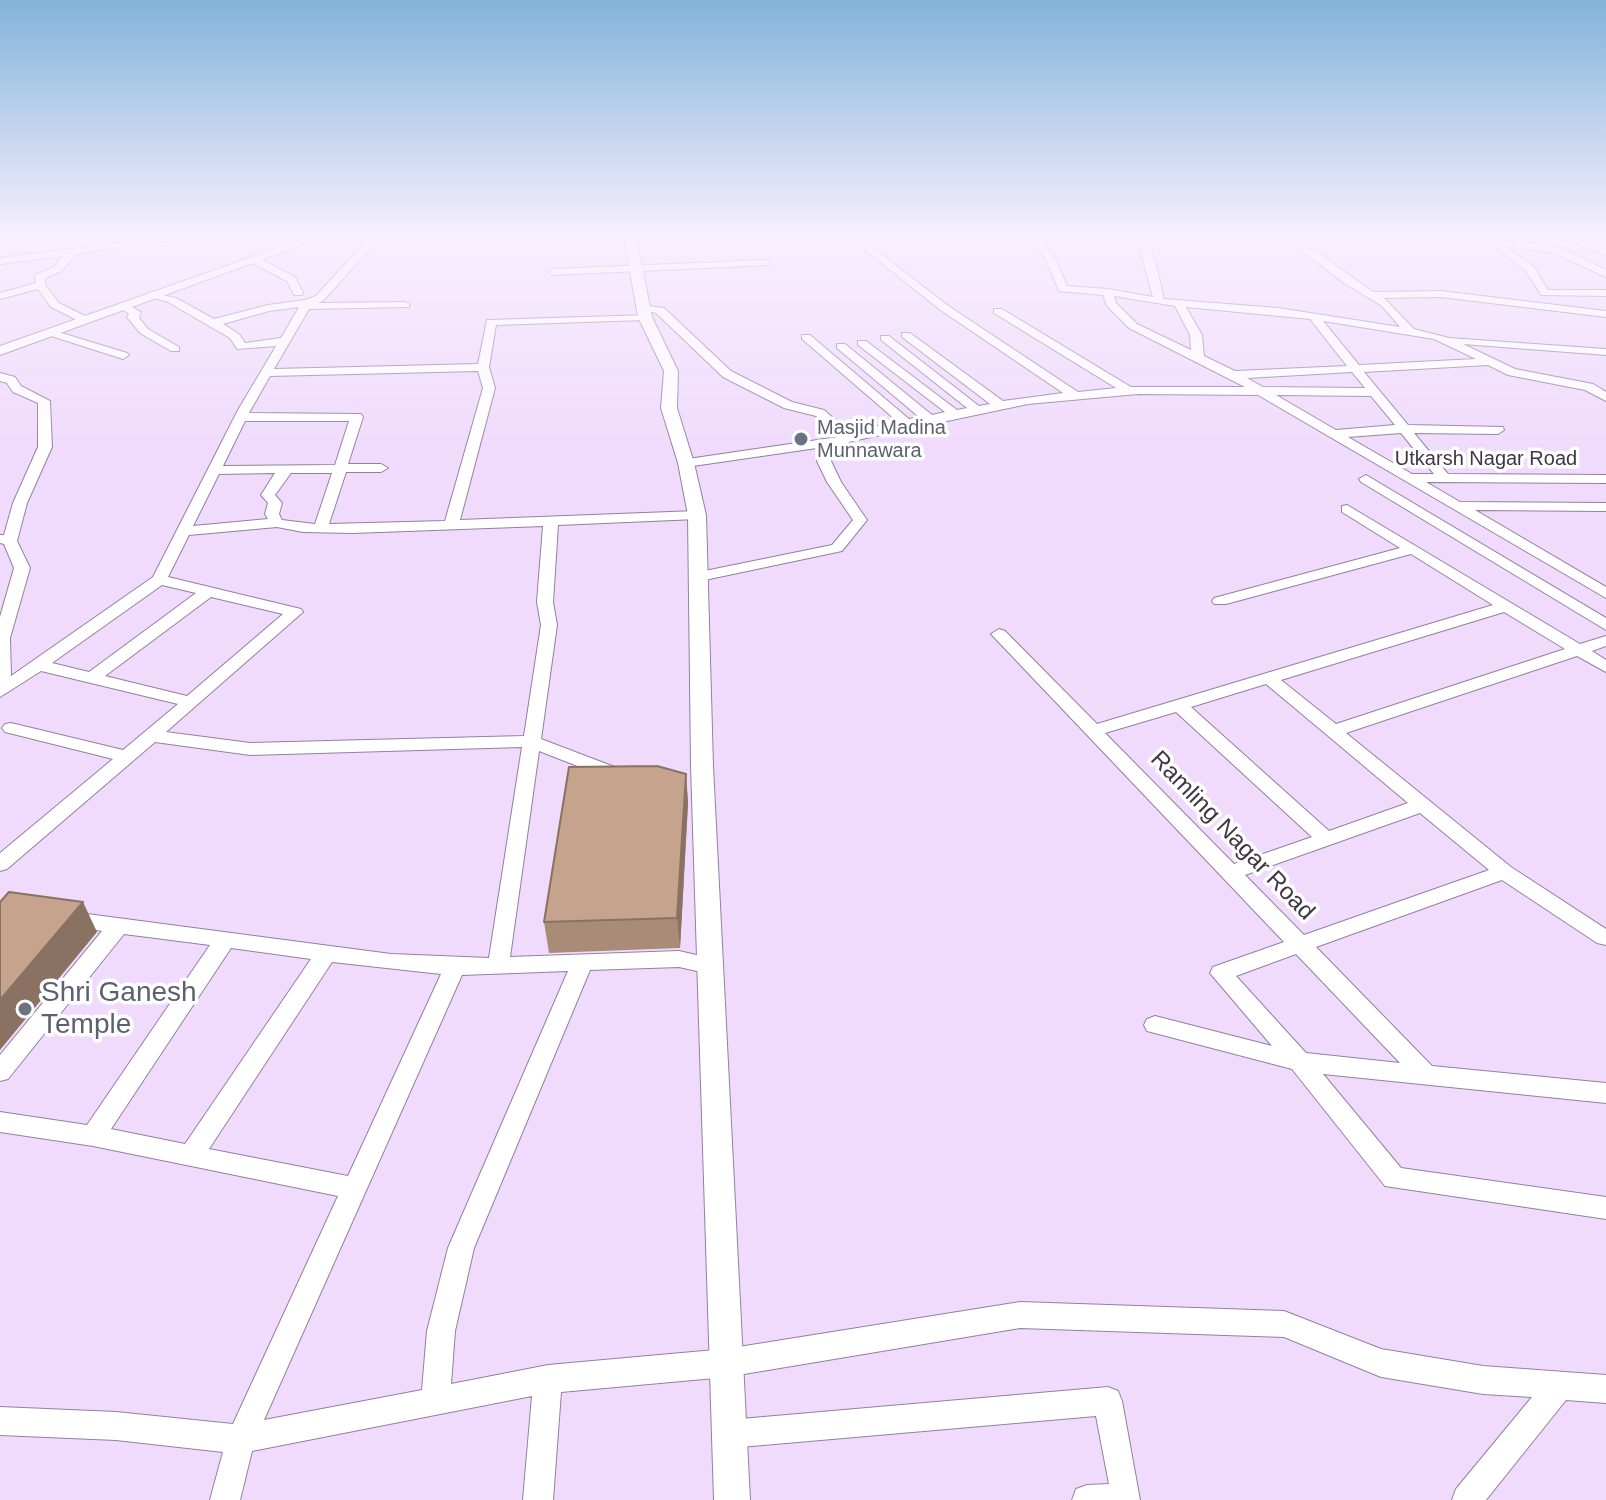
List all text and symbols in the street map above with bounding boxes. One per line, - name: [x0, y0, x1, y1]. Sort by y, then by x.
- place label: Masjid Madina Munnawara: [817, 416, 946, 463]
- marker: Masjid Madina Munnawara: [792, 430, 810, 448]
- street label: Utkarsh Nagar Road: [1395, 447, 1577, 471]
- street label: Ramling Nagar Road: [1144, 745, 1320, 927]
- place label: Shri Ganesh Temple: [41, 976, 197, 1042]
- marker: Shri Ganesh Temple: [16, 1000, 34, 1018]

